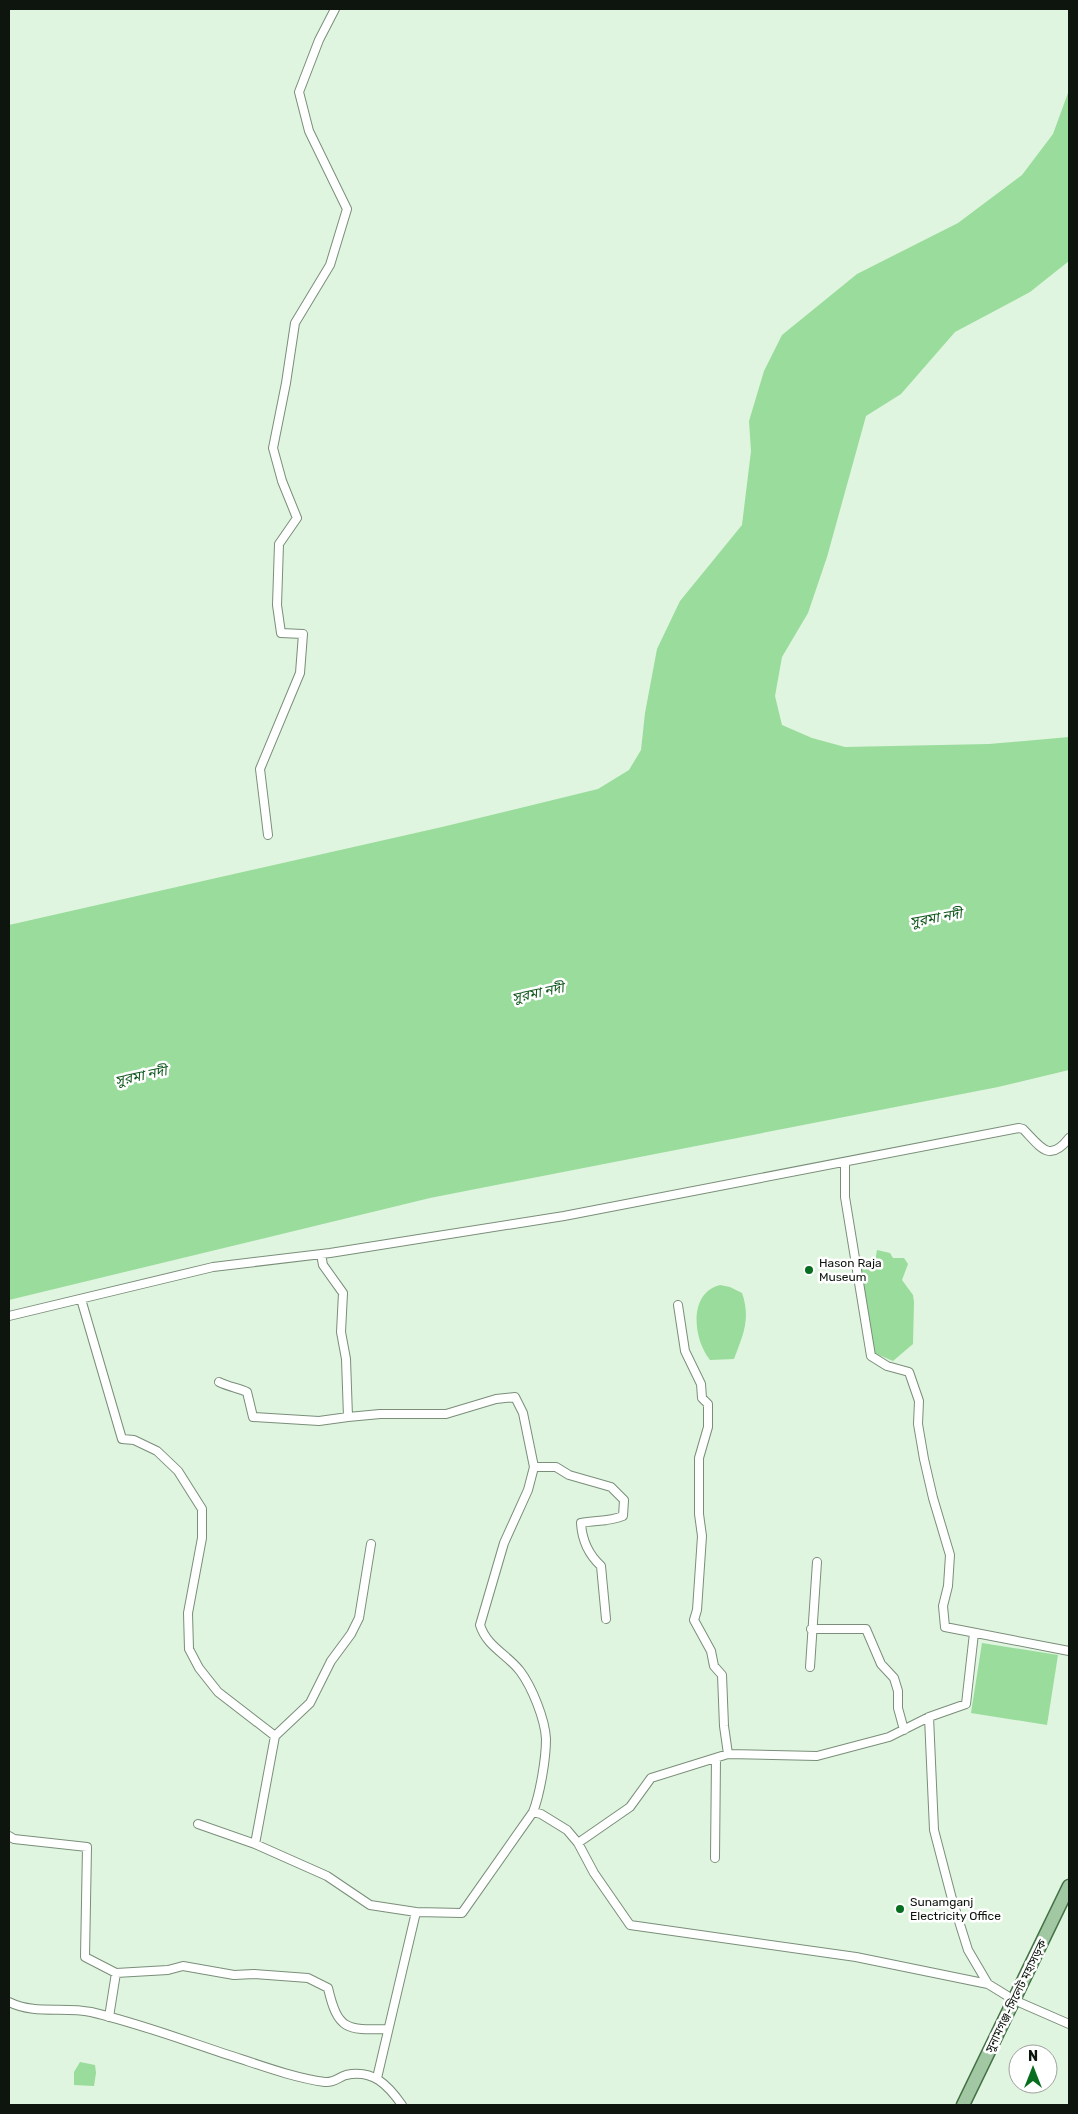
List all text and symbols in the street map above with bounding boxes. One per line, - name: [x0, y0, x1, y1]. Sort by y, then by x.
- water label: সুরমা নদী: [909, 904, 967, 931]
- water label: সুরমা নদী: [510, 979, 569, 1007]
- water label: সুরমা নদী: [113, 1062, 172, 1090]
- place label: Hason Raja Museum: [819, 1256, 882, 1284]
- marker: Hason Raja Museum: [803, 1264, 815, 1276]
- place label: Sunamganj Electricity Office: [910, 1895, 1001, 1923]
- marker: Sunamganj Electricity Office: [894, 1903, 906, 1915]
- street label: সুনামগঞ্জ-সিলেট মহাসড়ক: [981, 1937, 1050, 2056]
- north arrow: [1008, 2044, 1058, 2094]
- text: N: [1028, 2048, 1038, 2065]

